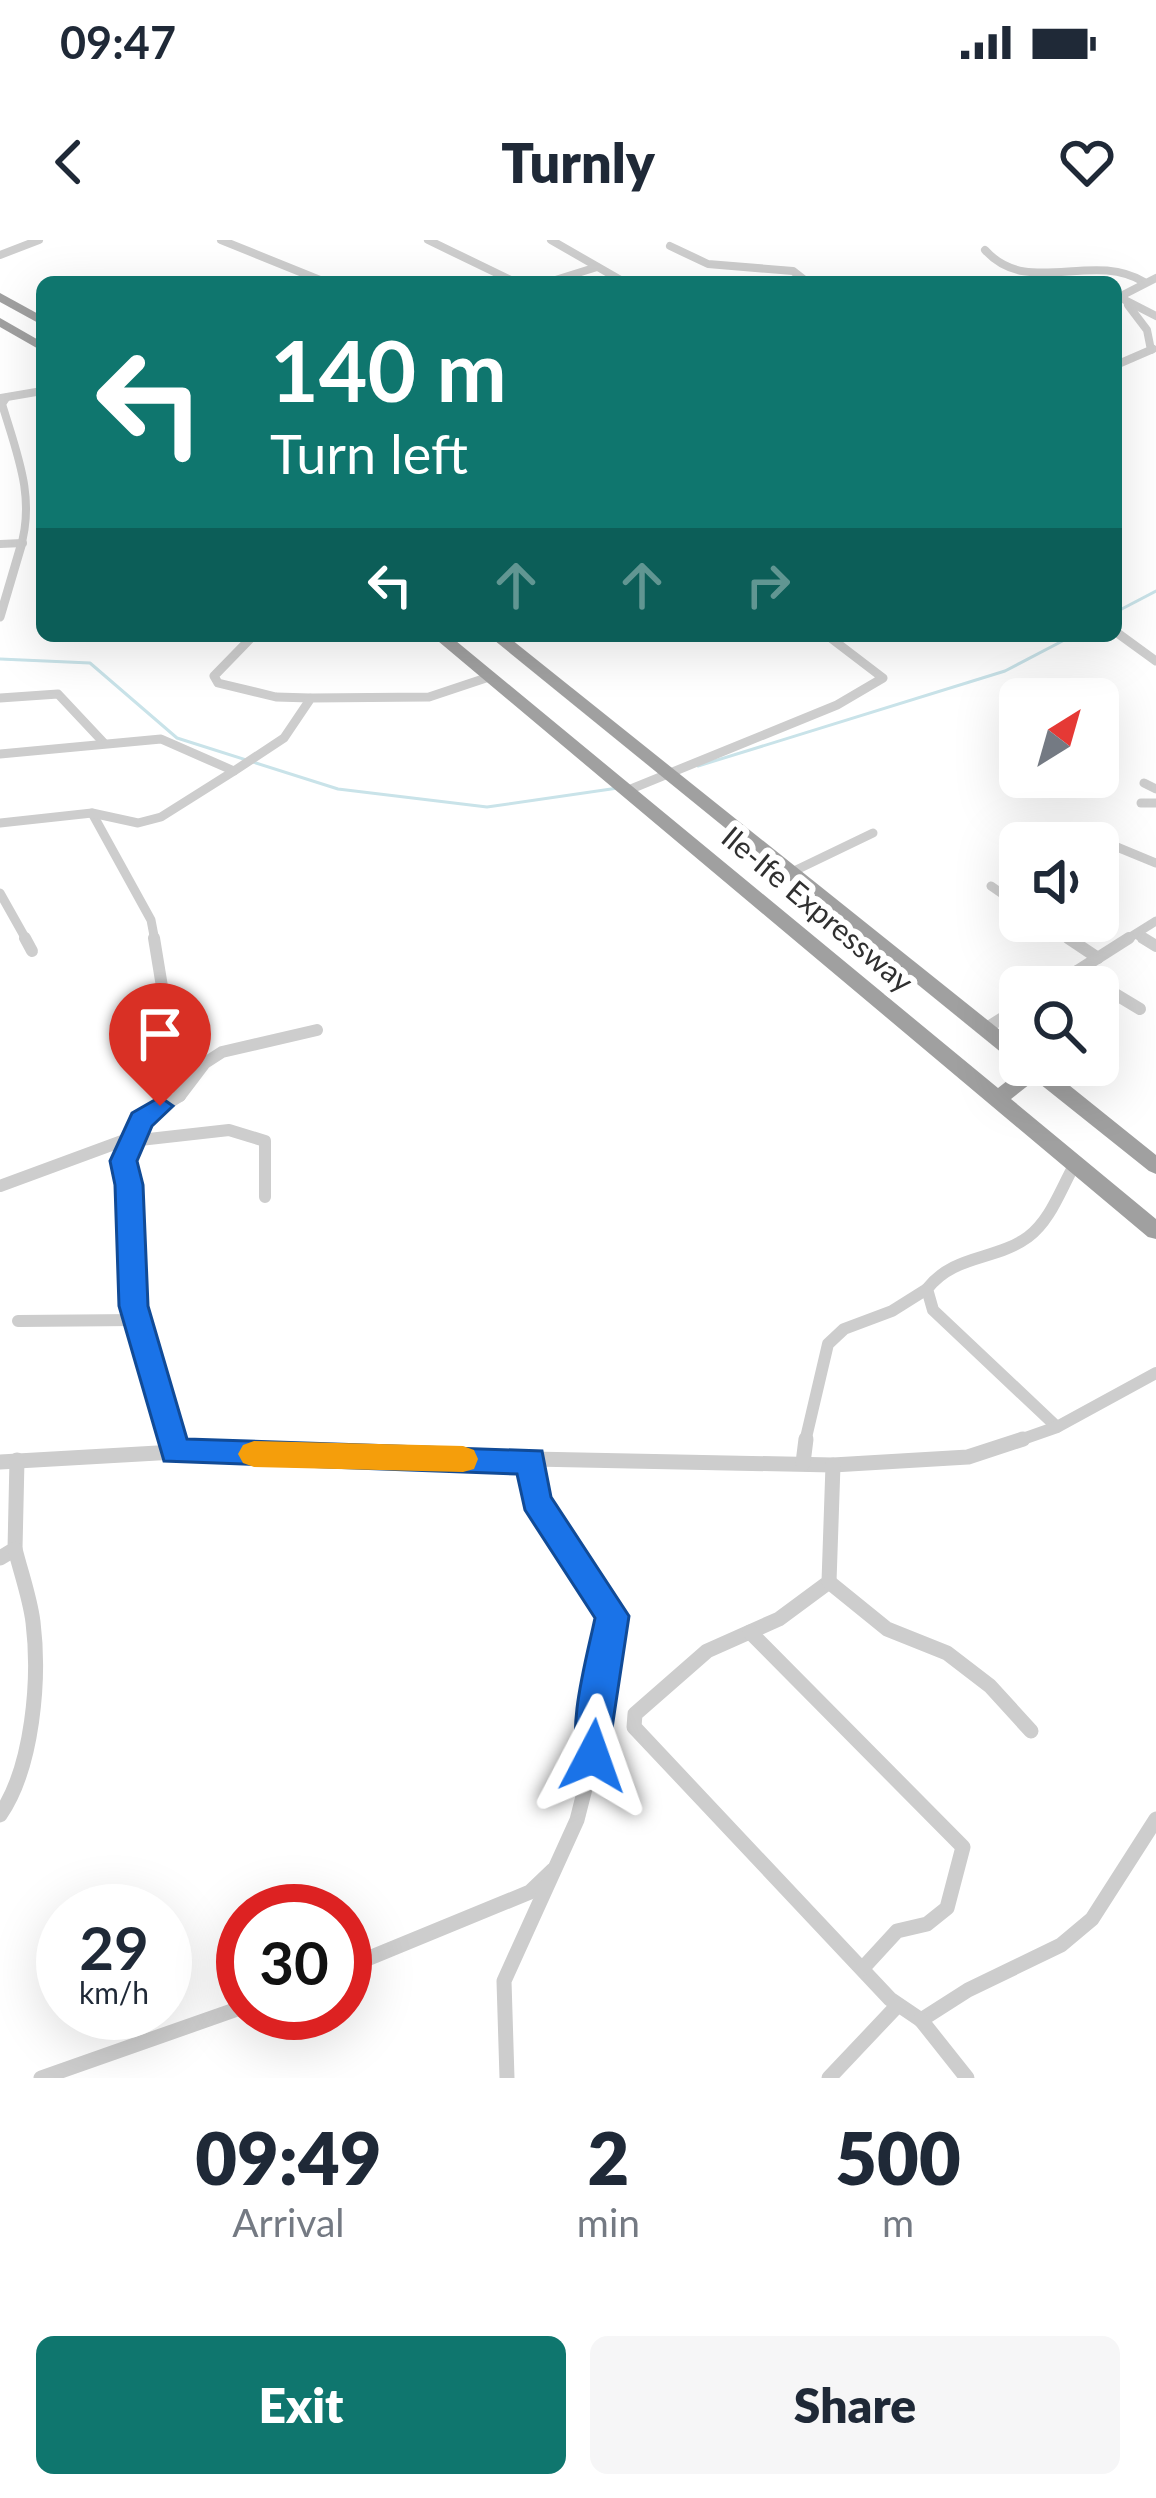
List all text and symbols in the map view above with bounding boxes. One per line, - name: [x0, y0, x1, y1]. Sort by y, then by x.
- text: 09:47: [60, 15, 176, 69]
- icon: back: [36, 129, 102, 195]
- icon: heart: [1054, 129, 1120, 195]
- text: Turnly: [501, 130, 655, 195]
- text: 140 m: [270, 319, 507, 420]
- icon: left: [72, 324, 228, 480]
- text: Turn left: [270, 421, 468, 486]
- icon: left: [357, 552, 423, 618]
- icon: ahead: [483, 552, 549, 618]
- icon: ahead: [609, 552, 675, 618]
- icon: right: [735, 552, 801, 618]
- north arrow: [999, 678, 1119, 798]
- map controls: [999, 678, 1119, 1086]
- street label: Ile-Ife Expressway: [715, 818, 922, 999]
- button: sound: [999, 822, 1119, 942]
- button: search: [999, 966, 1119, 1086]
- pin: [109, 983, 211, 1106]
- icon: arrive: [127, 1001, 193, 1067]
- position arrow: [530, 1693, 656, 1819]
- speed limit sign: 30: [216, 1884, 372, 2040]
- text: 29: [79, 1911, 149, 1983]
- text: km/h: [79, 1974, 149, 2010]
- text: 09:49: [195, 2114, 381, 2200]
- text: 2: [588, 2114, 629, 2200]
- text: 500: [835, 2114, 961, 2200]
- text: Arrival: [232, 2199, 345, 2245]
- text: min: [577, 2199, 640, 2245]
- text: m: [882, 2199, 914, 2245]
- button: Exit: [36, 2336, 566, 2474]
- button: Share: [590, 2336, 1120, 2474]

